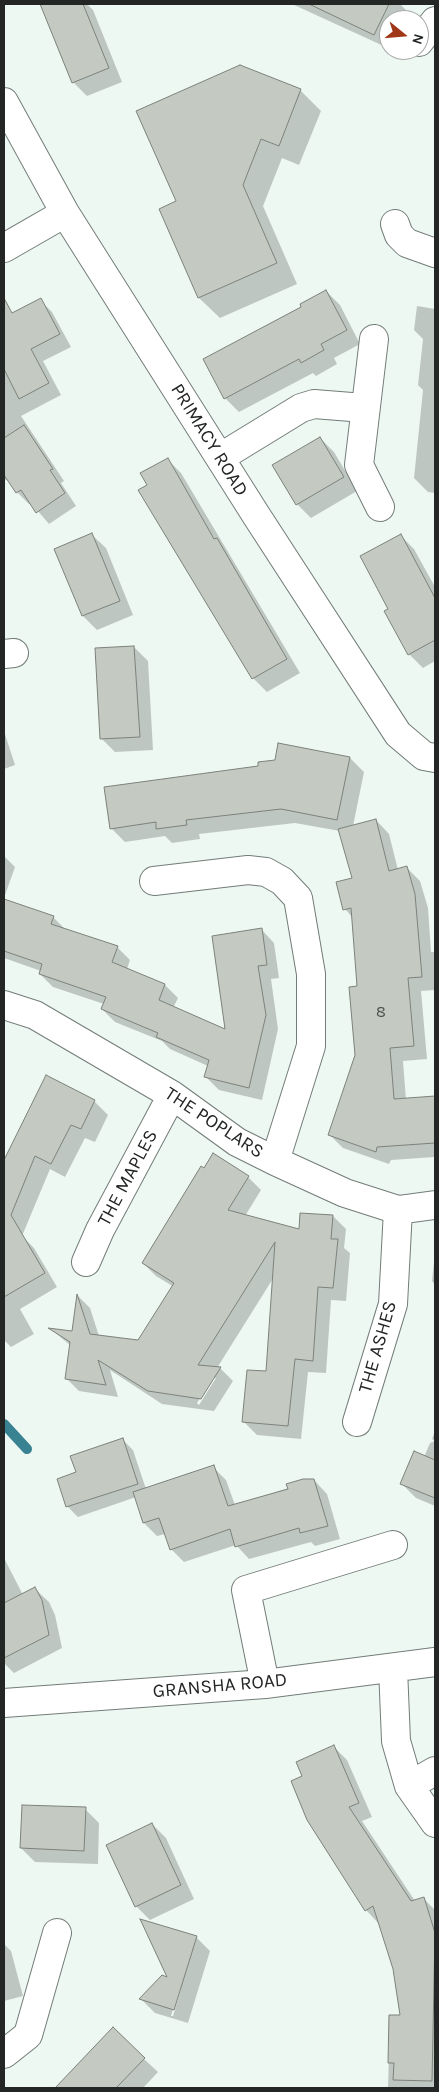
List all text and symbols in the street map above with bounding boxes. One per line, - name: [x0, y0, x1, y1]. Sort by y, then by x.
- north arrow: [379, 10, 429, 60]
- text: N: [408, 32, 427, 47]
- street label: PRIMACY ROAD: [165, 380, 253, 500]
- house number: 8: [376, 1002, 386, 1022]
- street label: THE POPLARS: [160, 1082, 268, 1164]
- street label: THE MAPLES: [93, 1126, 163, 1230]
- street label: THE ASHES: [354, 1298, 402, 1396]
- street label: GRANSHA ROAD: [152, 1669, 288, 1703]

